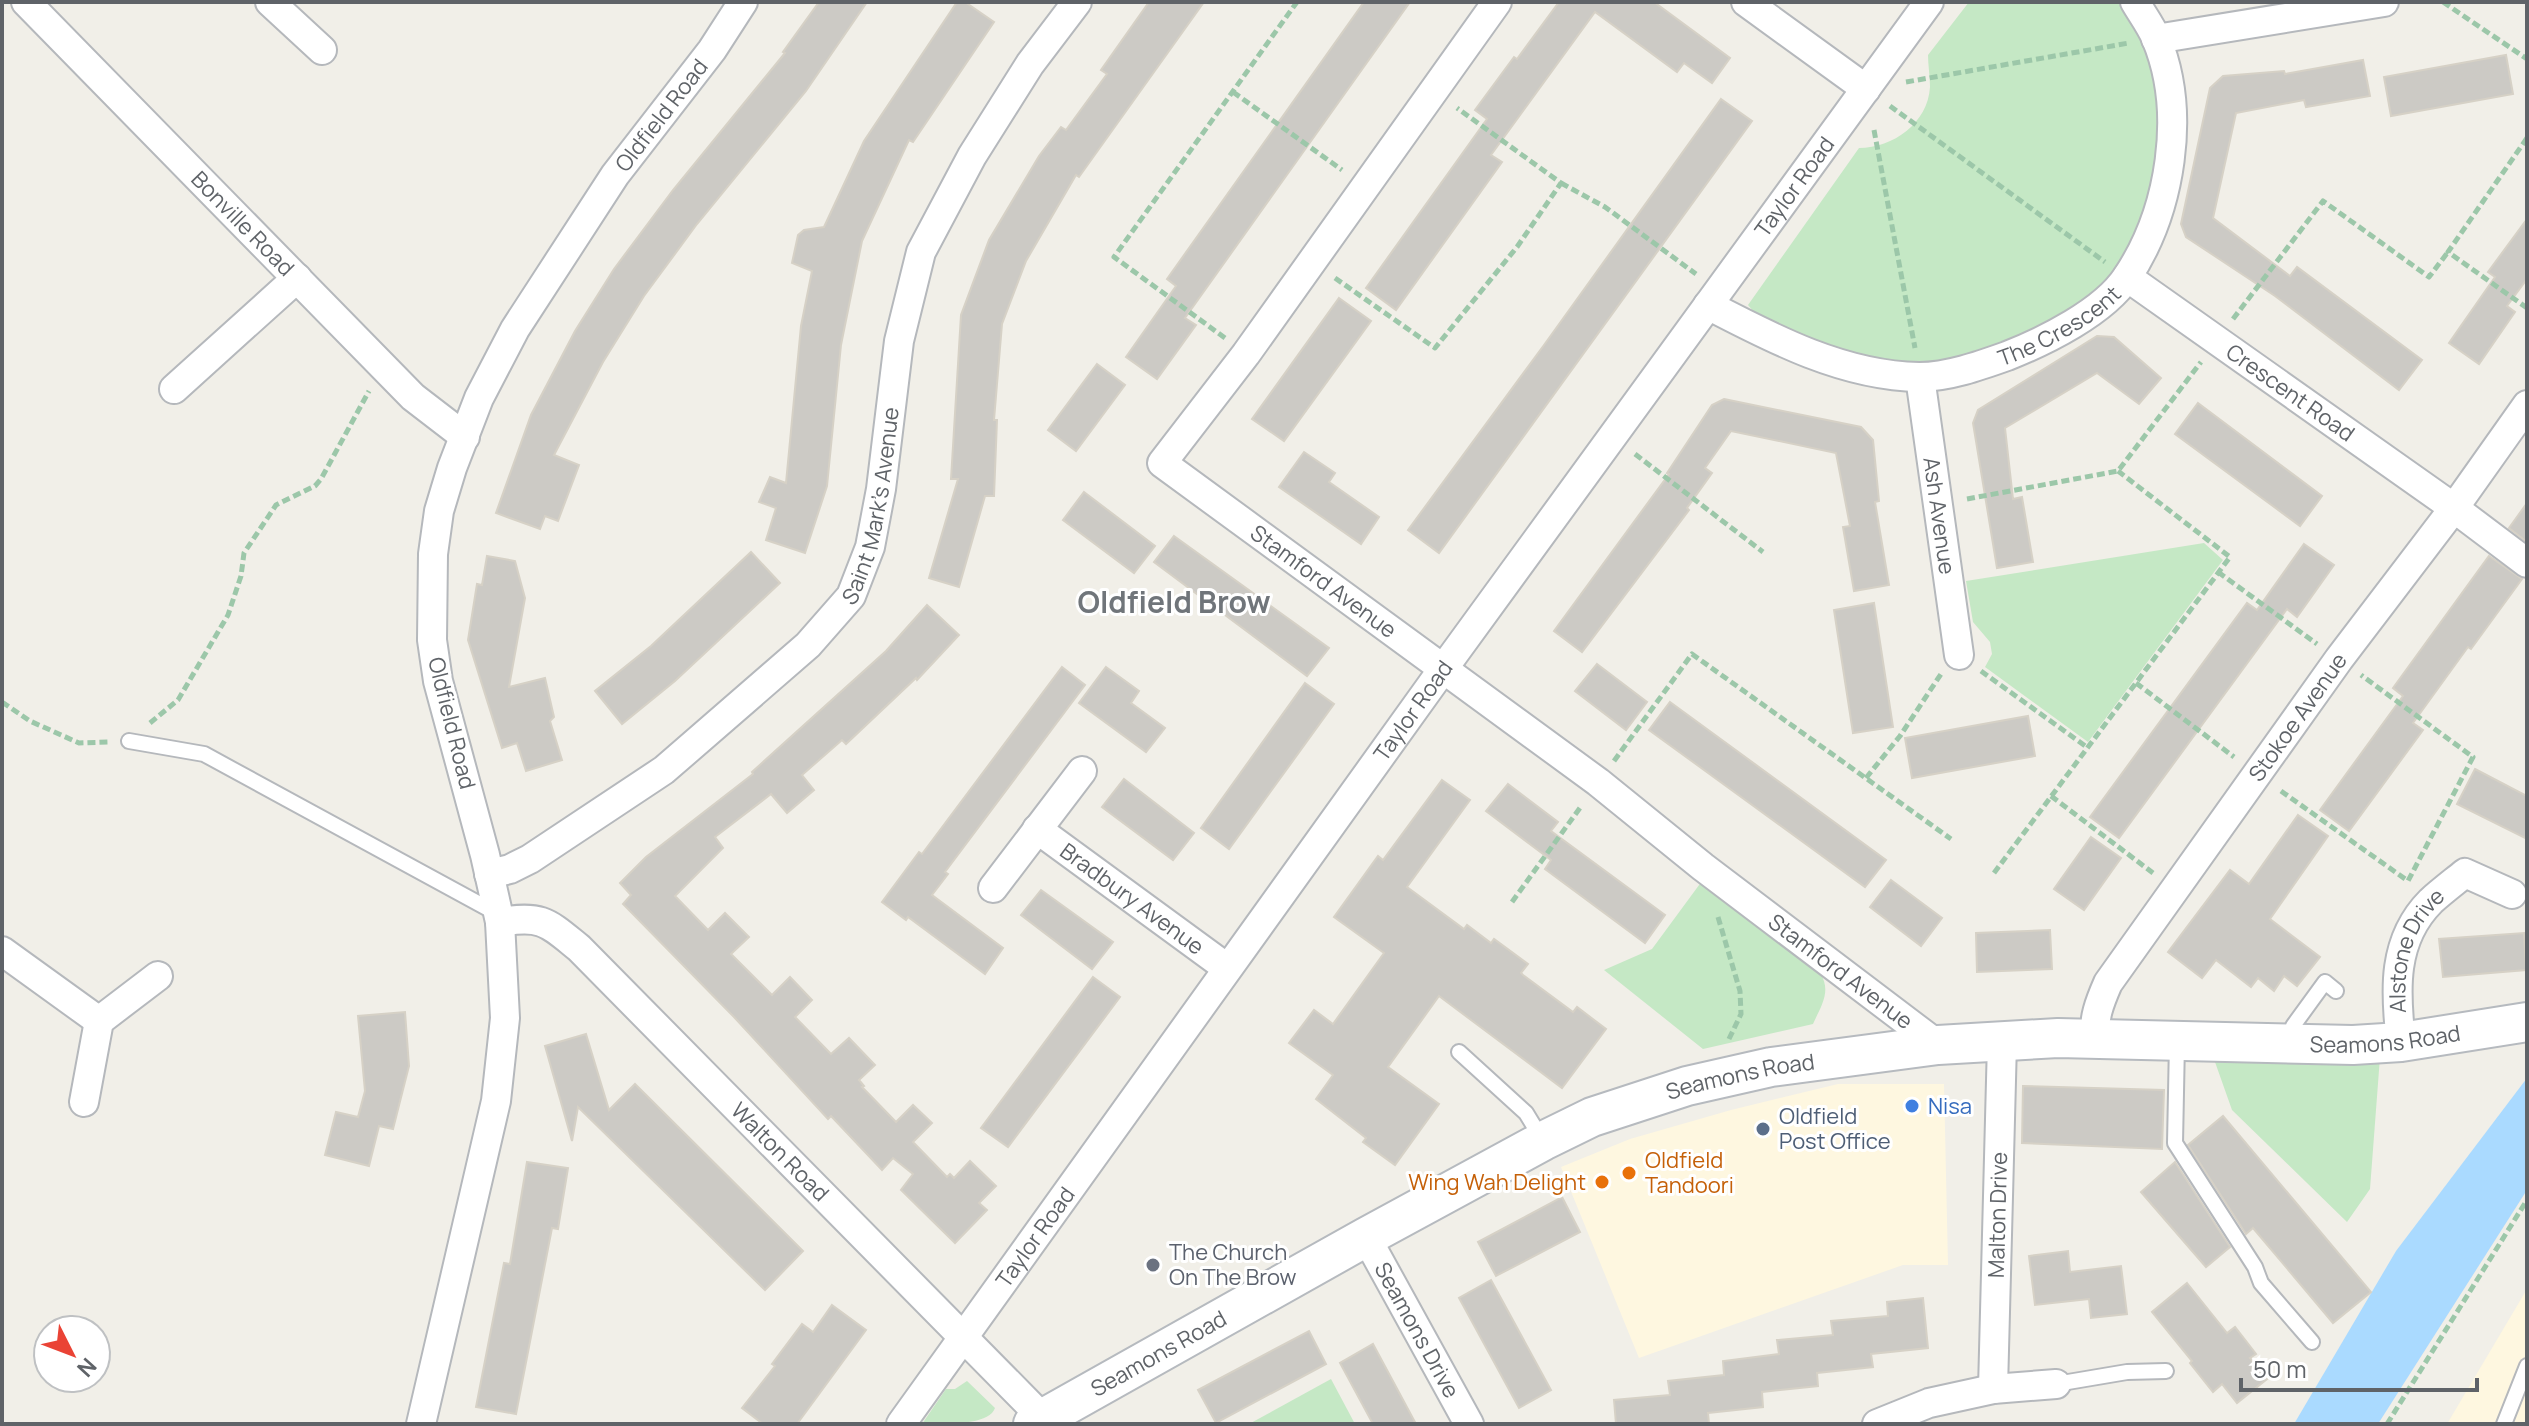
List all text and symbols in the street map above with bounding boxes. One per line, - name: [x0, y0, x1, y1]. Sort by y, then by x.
- street label: Oldfield Road: [608, 53, 715, 178]
- street label: Taylor Road: [1748, 131, 1841, 243]
- street label: Bonville Road: [185, 164, 301, 282]
- street label: The Crescent: [1994, 279, 2128, 373]
- street label: Crescent Road: [2220, 337, 2361, 448]
- street label: Saint Mark's Avenue: [835, 405, 906, 611]
- street label: Ash Avenue: [1916, 455, 1963, 576]
- street label: Stamford Avenue: [1244, 518, 1403, 645]
- district label: Oldfield Brow: [1077, 581, 1271, 622]
- street label: Stokoe Avenue: [2242, 647, 2354, 787]
- street label: Oldfield Road: [421, 654, 483, 792]
- street label: Taylor Road: [1367, 654, 1459, 767]
- street label: Bradbury Avenue: [1054, 836, 1210, 962]
- street label: Alstone Drive: [2382, 881, 2451, 1014]
- street label: Stamford Avenue: [1762, 907, 1919, 1036]
- street label: Seamons Road: [2309, 1018, 2463, 1060]
- street label: Seamons Road: [1662, 1046, 1816, 1107]
- place label: Nisa: [1928, 1091, 1972, 1121]
- street label: Walton Road: [724, 1096, 836, 1208]
- marker: Nisa: [1903, 1097, 1921, 1115]
- place label: Oldfield Post Office: [1779, 1101, 1891, 1156]
- marker: Oldfield Post Office: [1754, 1120, 1772, 1138]
- place label: Oldfield Tandoori: [1645, 1145, 1734, 1200]
- street label: Malton Drive: [1981, 1151, 2014, 1279]
- marker: Oldfield Tandoori: [1620, 1164, 1638, 1182]
- place label: Wing Wah Delight: [1408, 1167, 1586, 1197]
- marker: Wing Wah Delight: [1593, 1173, 1611, 1191]
- street label: Taylor Road: [989, 1181, 1082, 1294]
- place label: The Church On The Brow: [1169, 1237, 1297, 1292]
- marker: The Church On The Brow: [1144, 1256, 1162, 1274]
- street label: Seamons Drive: [1368, 1257, 1467, 1403]
- street label: Seamons Road: [1085, 1303, 1232, 1404]
- north arrow: [32, 1314, 112, 1394]
- scale bar: [2241, 1342, 2477, 1392]
- text: N: [70, 1351, 103, 1383]
- text: 50 m: [2253, 1352, 2307, 1385]

